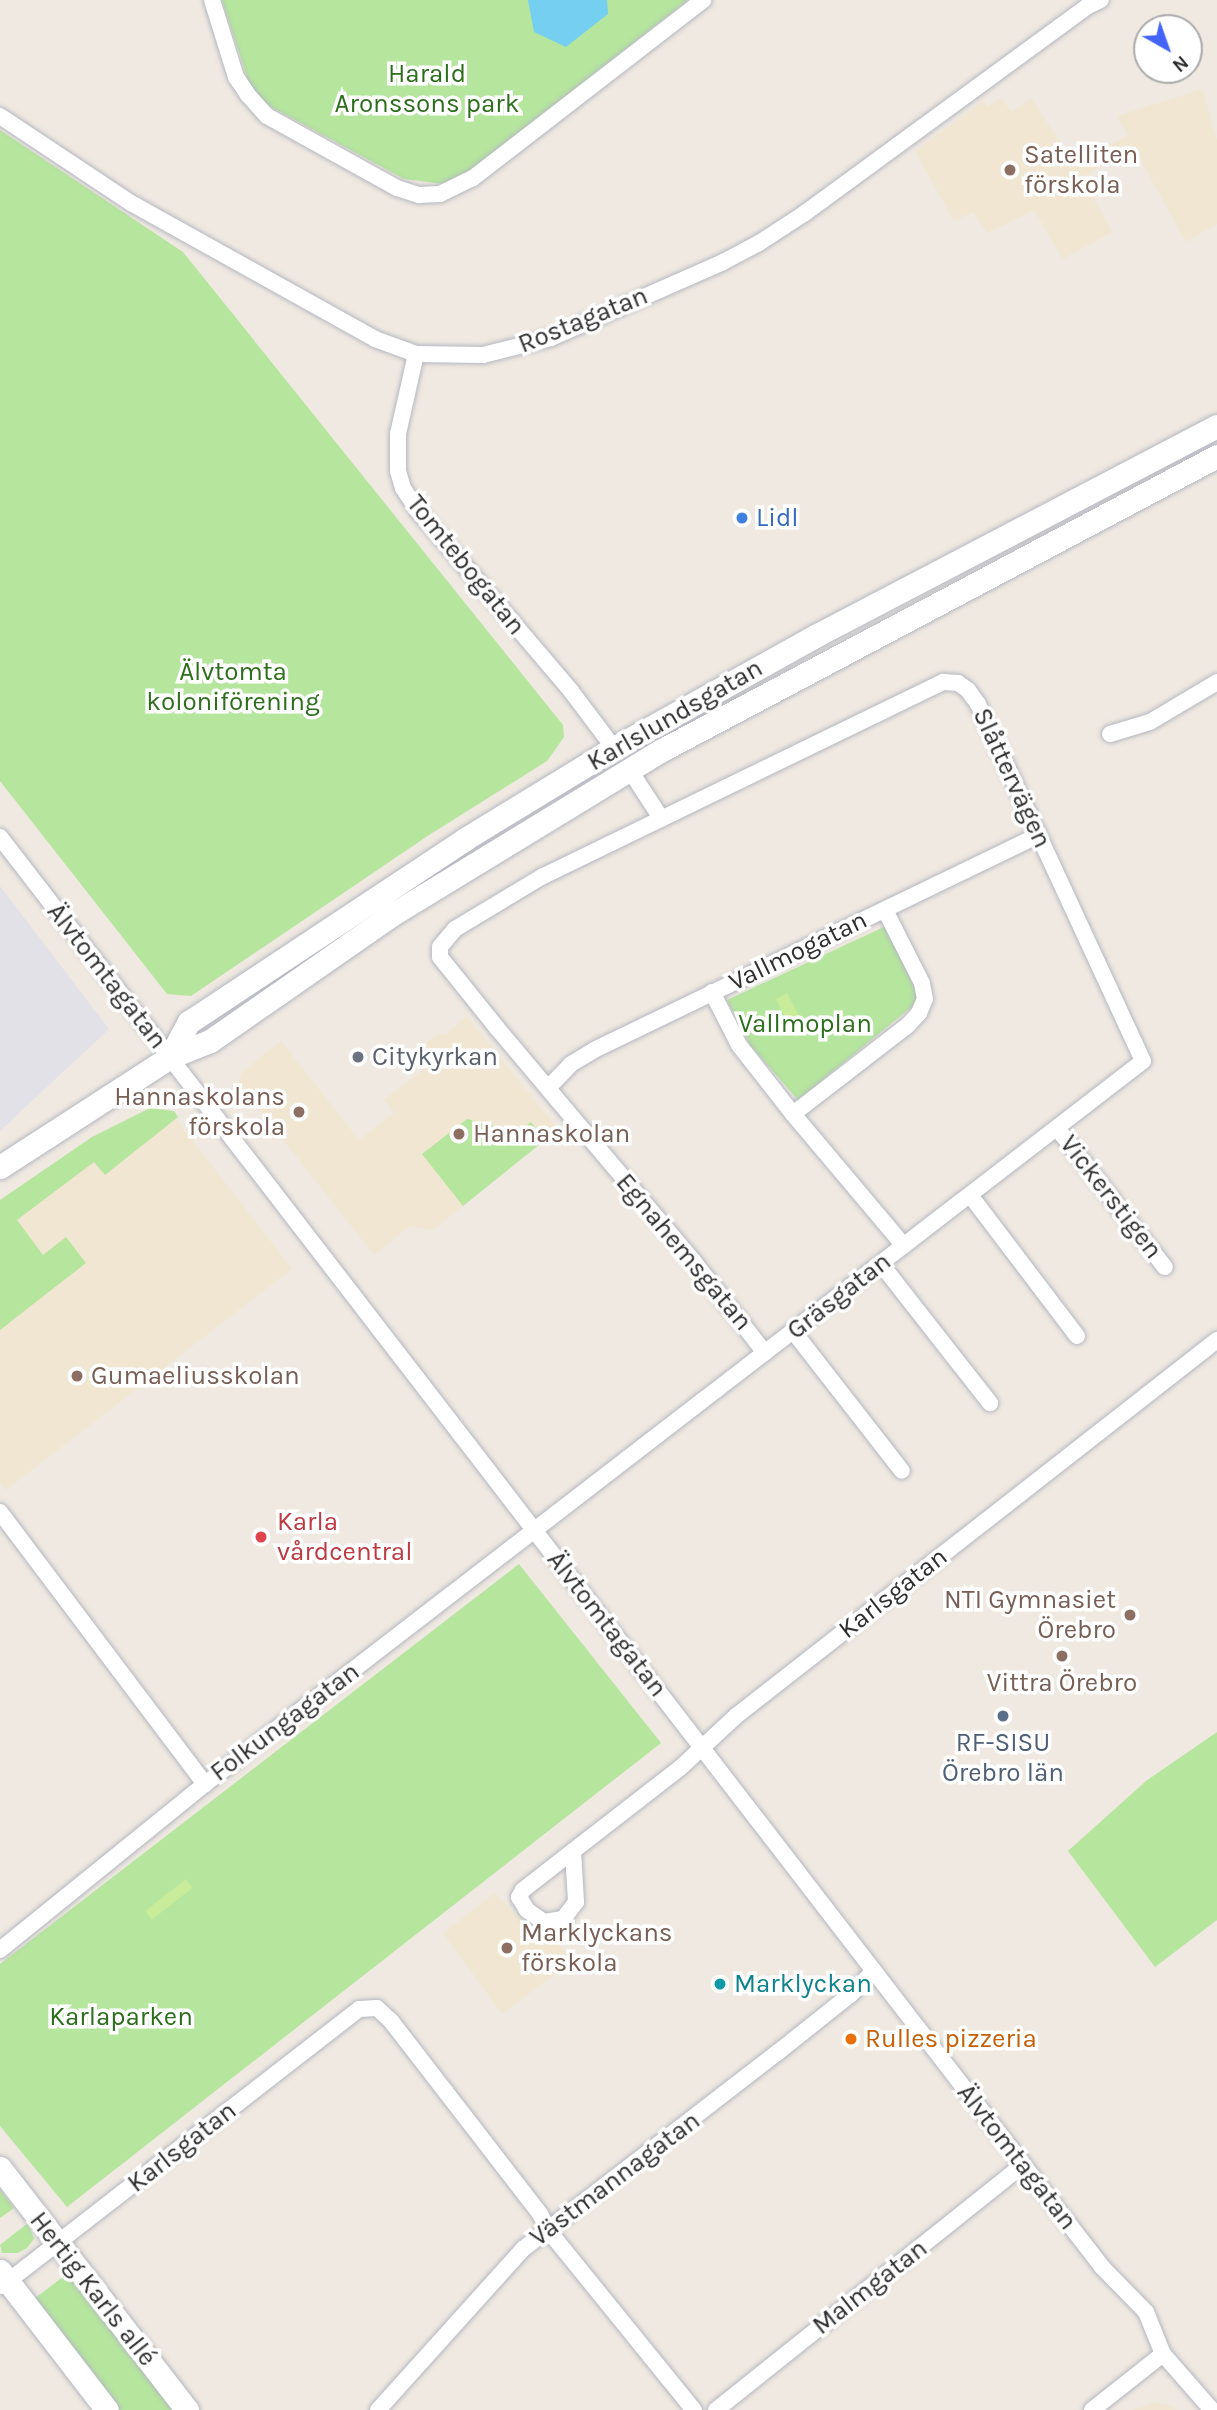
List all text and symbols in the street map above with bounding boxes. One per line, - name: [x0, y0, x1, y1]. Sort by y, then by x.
- north arrow: [1133, 14, 1203, 84]
- text: N: [1168, 51, 1193, 76]
- park label: Harald Aronssons park: [335, 58, 519, 119]
- place label: Satelliten förskola: [1024, 139, 1138, 200]
- marker: Satelliten förskola: [1002, 162, 1018, 178]
- street label: Rostagatan: [514, 280, 652, 360]
- street label: Tomtebogatan: [400, 489, 532, 641]
- place label: Lidl: [756, 502, 799, 534]
- marker: Lidl: [734, 510, 750, 526]
- street label: Karlslundsgatan: [582, 652, 768, 778]
- park label: Älvtomta koloniförening: [146, 656, 320, 718]
- street label: Slåttervägen: [966, 703, 1058, 853]
- street label: Älvtomtagatan: [40, 897, 174, 1055]
- street label: Vallmogatan: [724, 904, 872, 998]
- park label: Vallmoplan: [738, 1008, 872, 1040]
- place label: Citykyrkan: [372, 1041, 498, 1073]
- marker: Citykyrkan: [350, 1049, 366, 1065]
- place label: Hannaskolans förskola: [114, 1081, 285, 1142]
- marker: Hannaskolans förskola: [291, 1104, 307, 1120]
- place label: Hannaskolan: [473, 1118, 630, 1150]
- marker: Hannaskolan: [451, 1126, 467, 1142]
- street label: Vickerstigen: [1053, 1129, 1169, 1265]
- street label: Egnahemsgatan: [609, 1167, 759, 1337]
- street label: Gräsgatan: [781, 1246, 897, 1346]
- place label: Gumaeliusskolan: [91, 1360, 300, 1392]
- marker: Gumaeliusskolan: [69, 1368, 85, 1384]
- place label: Karla vårdcentral: [277, 1506, 412, 1568]
- marker: Karla vårdcentral: [251, 1527, 271, 1547]
- street label: Karlsgatan: [832, 1541, 954, 1645]
- street label: Älvtomtagatan: [540, 1545, 674, 1703]
- place label: NTI Gymnasiet Örebro: [944, 1584, 1116, 1646]
- marker: NTI Gymnasiet Örebro: [1122, 1607, 1138, 1623]
- marker: Vittra Örebro: [1054, 1648, 1070, 1664]
- street label: Folkungagatan: [204, 1656, 366, 1788]
- place label: Vittra Örebro: [987, 1667, 1137, 1699]
- marker: RF-SISU Örebro län: [995, 1708, 1011, 1724]
- place label: RF-SISU Örebro län: [942, 1727, 1064, 1788]
- place label: Marklyckans förskola: [521, 1917, 673, 1979]
- marker: Marklyckans förskola: [499, 1940, 515, 1956]
- place label: Marklyckan: [734, 1968, 872, 2000]
- marker: Marklyckan: [712, 1976, 728, 1992]
- park label: Karlaparken: [49, 2001, 193, 2033]
- place label: Rulles pizzeria: [865, 2023, 1037, 2055]
- marker: Rulles pizzeria: [843, 2031, 859, 2047]
- street label: Älvtomtagatan: [950, 2078, 1084, 2236]
- street label: Karlsgatan: [121, 2095, 243, 2199]
- street label: Västmannagatan: [524, 2105, 706, 2253]
- street label: Hertig Karls allé: [23, 2206, 163, 2372]
- street label: Malmgatan: [807, 2233, 933, 2341]

